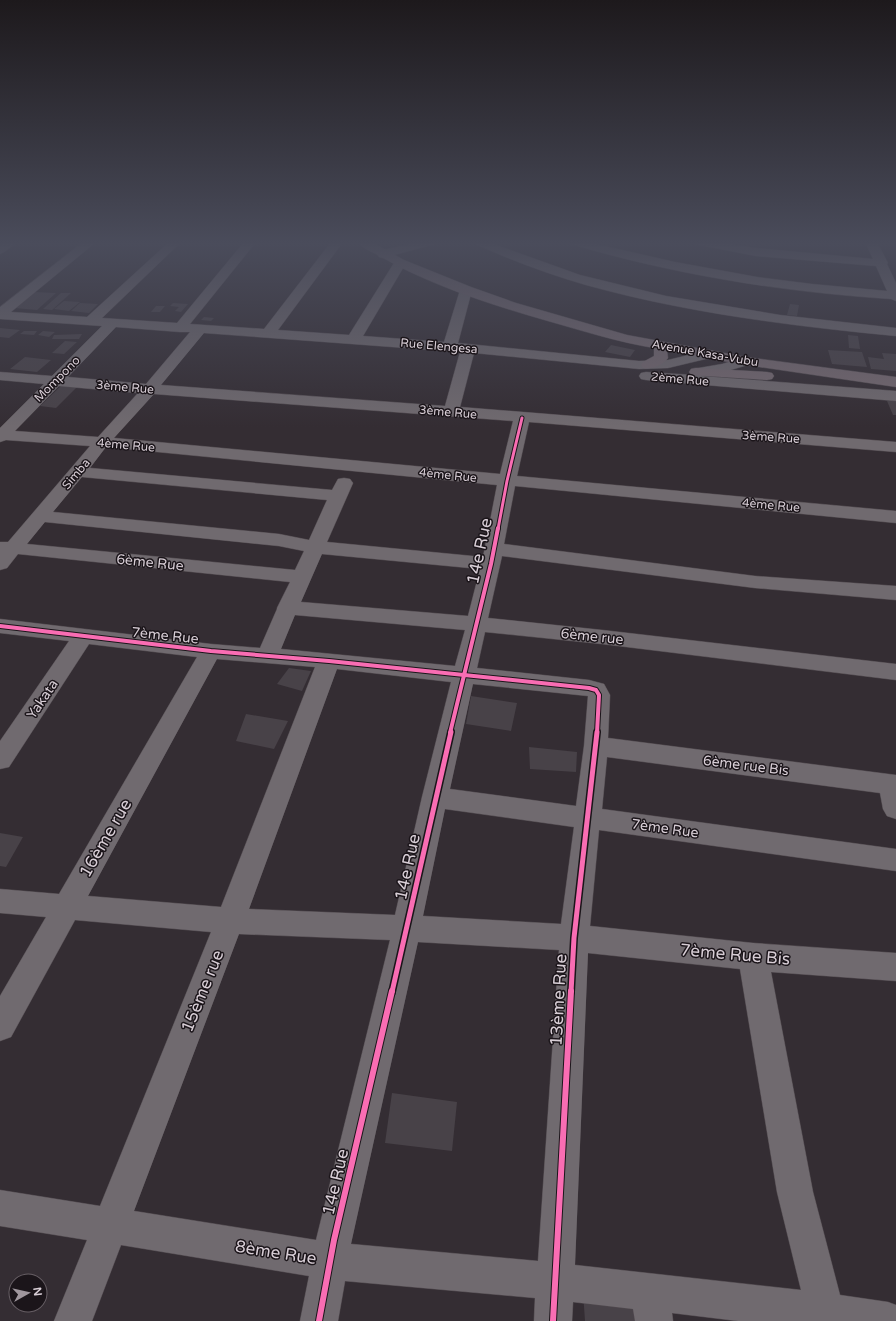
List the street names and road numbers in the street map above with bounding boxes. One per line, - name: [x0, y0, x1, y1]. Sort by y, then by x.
- street label: Rue Elengesa: [400, 336, 478, 356]
- street label: Avenue Kasa-Vubu: [651, 337, 759, 369]
- street label: Mompono: [31, 353, 83, 405]
- street label: 2ème Rue: [651, 370, 710, 389]
- street label: 3ème Rue: [96, 378, 155, 397]
- street label: 3ème Rue: [419, 403, 478, 422]
- street label: 3ème Rue: [742, 428, 801, 446]
- street label: 4ème Rue: [97, 436, 156, 455]
- street label: Simba: [59, 456, 93, 492]
- street label: 4ème Rue: [418, 465, 478, 485]
- street label: 4ème Rue: [742, 496, 801, 515]
- street label: 14e Rue: [462, 516, 497, 586]
- street label: 6ème Rue: [115, 551, 184, 574]
- street label: 7ème Rue: [130, 624, 199, 647]
- street label: 6ème rue: [560, 625, 624, 648]
- street label: Yakata: [23, 676, 62, 722]
- street label: 6ème rue Bis: [702, 752, 790, 779]
- street label: 16ème rue: [75, 795, 136, 881]
- street label: 7ème Rue: [630, 815, 700, 842]
- street label: 14e Rue: [390, 832, 425, 902]
- street label: 7ème Rue Bis: [679, 939, 791, 970]
- street label: 15ème rue: [176, 947, 229, 1036]
- street label: 13ème Rue: [546, 953, 571, 1047]
- street label: 14e Rue: [318, 1147, 353, 1217]
- street label: 8ème Rue: [234, 1236, 318, 1269]

